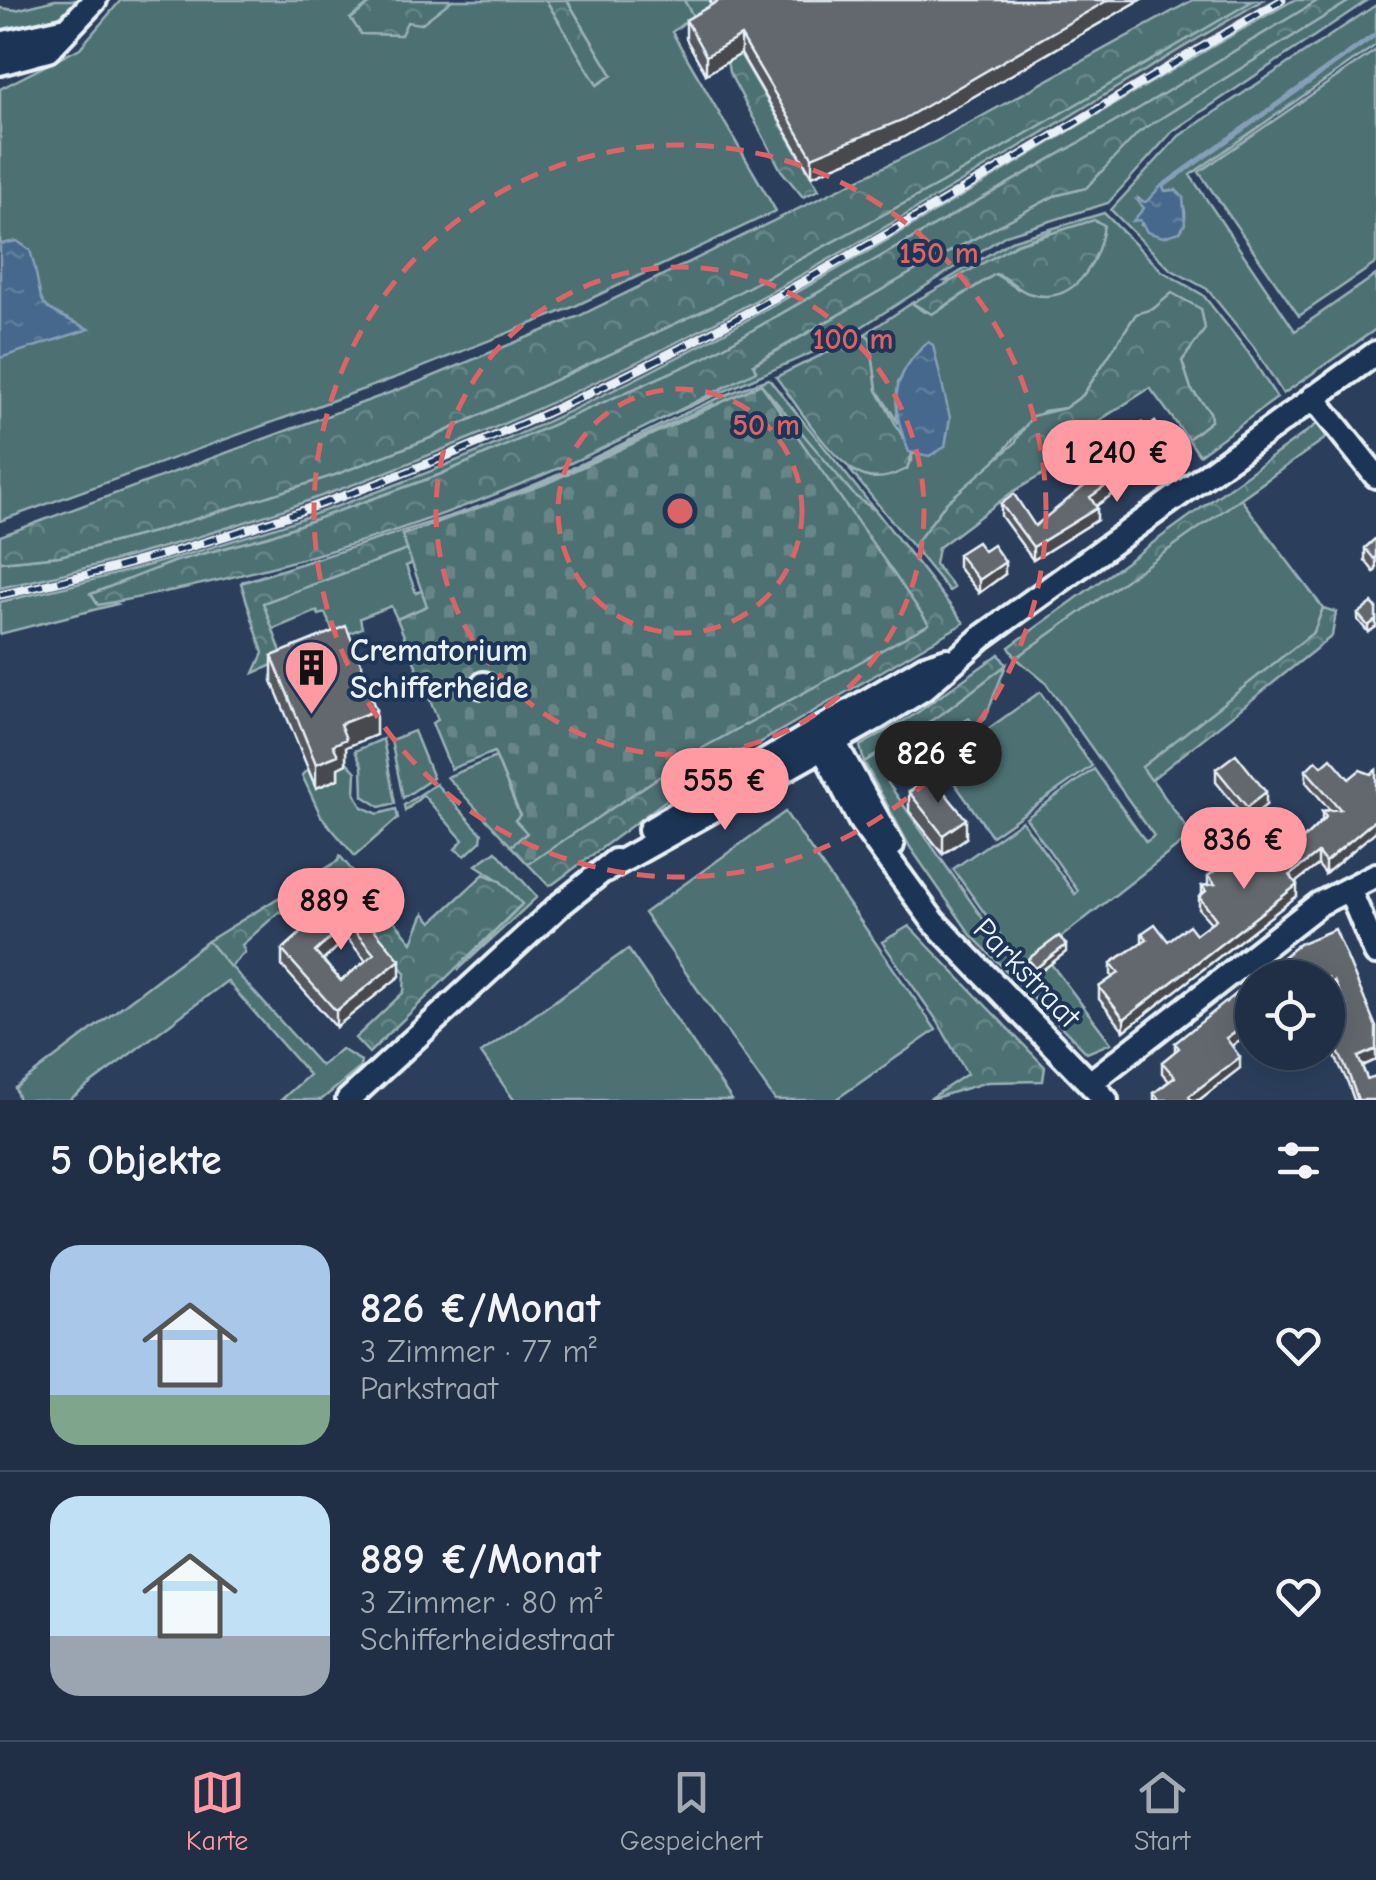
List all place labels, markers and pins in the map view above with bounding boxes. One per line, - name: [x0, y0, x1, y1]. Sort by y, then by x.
- pin: 1 240 €: [1025, 420, 1209, 505]
- centre of rings: [662, 493, 698, 529]
- place label: Crematorium Schifferheide: [350, 632, 529, 706]
- building icon: Crematorium Schifferheide: [281, 638, 341, 717]
- pin: 826 €: [868, 721, 1008, 806]
- pin: 555 €: [655, 748, 795, 833]
- pin: 836 €: [1174, 807, 1314, 892]
- pin: 889 €: [271, 868, 411, 953]

